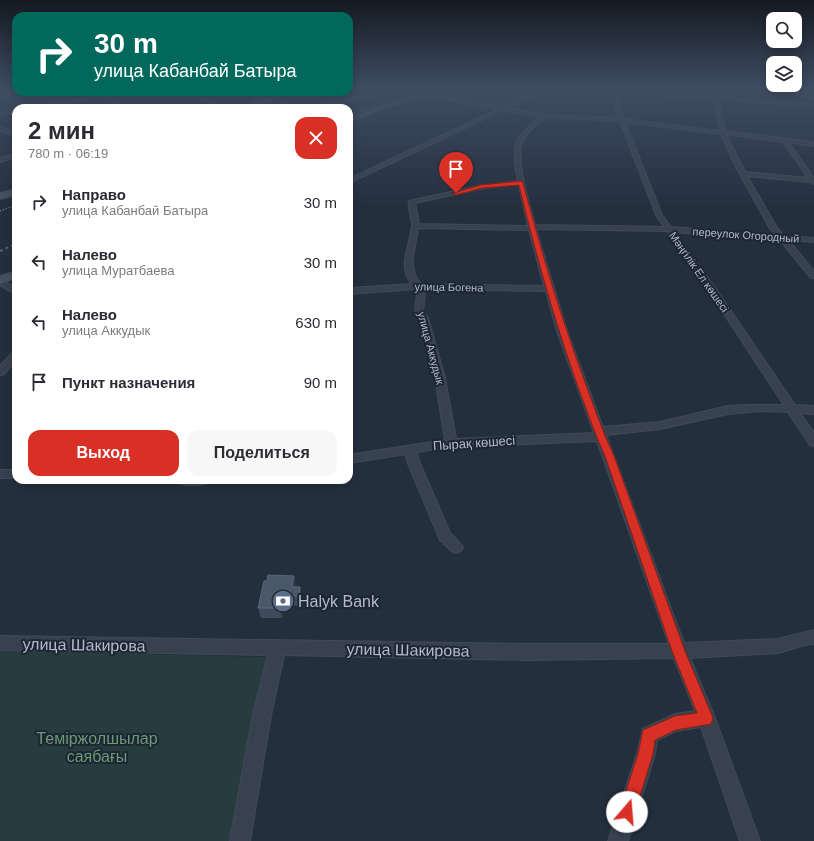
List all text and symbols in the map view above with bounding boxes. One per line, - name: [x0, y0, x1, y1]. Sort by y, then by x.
- map controls: [766, 12, 802, 92]
- button: search: [766, 12, 802, 48]
- icon: right: [28, 28, 80, 80]
- text: 30 m: [94, 28, 158, 59]
- button: layers: [766, 56, 802, 92]
- text: улица Кабанбай Батыра: [94, 61, 296, 81]
- text: 2 мин: [28, 117, 95, 144]
- button: close: [295, 117, 337, 159]
- text: 780 m · 06:19: [28, 146, 108, 161]
- pin: [439, 152, 473, 193]
- icon: arrive: [445, 158, 467, 180]
- text: Направо: [62, 186, 126, 203]
- icon: right: [28, 191, 50, 213]
- text: 30 m: [304, 194, 337, 211]
- text: улица Кабанбай Батыра: [62, 203, 208, 218]
- street label: переулок Огородный: [692, 225, 800, 245]
- street label: Мәңгілік Ел көшесі: [667, 230, 731, 314]
- text: Налево: [62, 246, 117, 263]
- icon: left: [28, 251, 50, 273]
- text: 30 m: [304, 254, 337, 271]
- text: улица Муратбаева: [62, 263, 174, 278]
- street label: улица Богена: [415, 280, 484, 294]
- text: Налево: [62, 306, 117, 323]
- street label: улица Аккудык: [416, 310, 447, 386]
- icon: left: [28, 311, 50, 333]
- text: 630 m: [295, 314, 337, 331]
- text: улица Аккудык: [62, 323, 150, 338]
- icon: arrive: [28, 371, 50, 393]
- text: Пункт назначения: [62, 374, 195, 391]
- text: 90 m: [304, 374, 337, 391]
- button: Выход: [28, 430, 179, 476]
- button: Поделиться: [187, 430, 337, 476]
- street label: Пырақ көшесі: [432, 433, 516, 453]
- bank icon: Halyk Bank: [270, 588, 296, 614]
- place label: Halyk Bank: [298, 593, 380, 610]
- street label: улица Шакирова: [22, 635, 146, 655]
- street label: улица Шакирова: [346, 640, 470, 660]
- park label: Теміржолшылар саябағы: [36, 730, 158, 765]
- position arrow: [606, 791, 648, 833]

